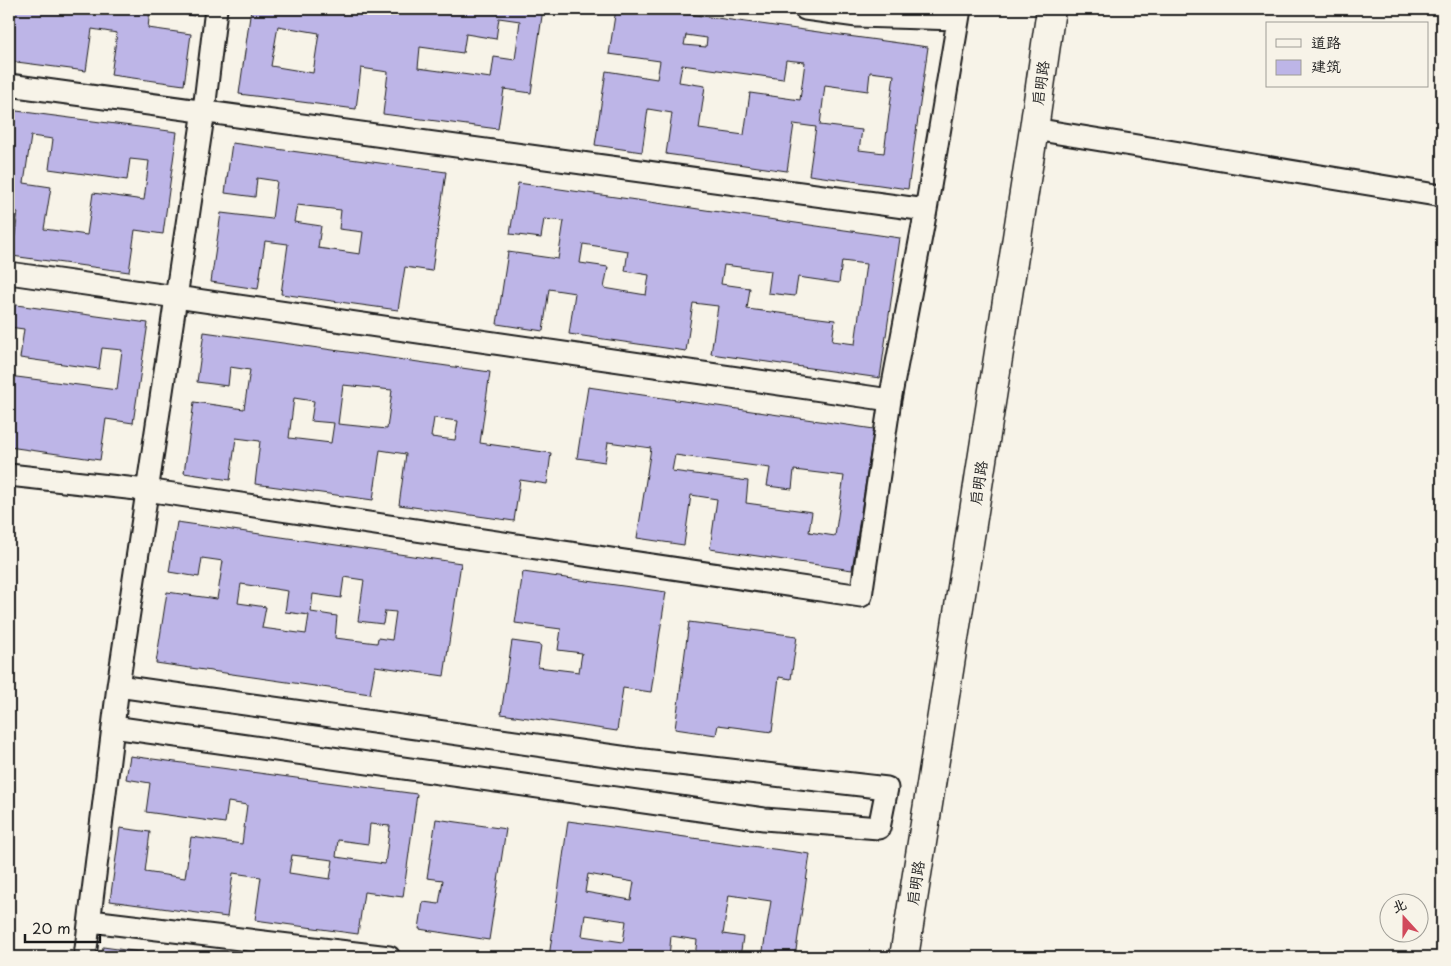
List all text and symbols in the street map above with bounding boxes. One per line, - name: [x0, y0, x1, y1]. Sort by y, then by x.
- legend: [1266, 22, 1428, 88]
- text: 道路: [1311, 30, 1341, 53]
- text: 建筑: [1311, 54, 1341, 77]
- street label: 启明路: [1025, 59, 1054, 107]
- street label: 启明路: [963, 459, 992, 507]
- street label: 启明路: [900, 859, 929, 907]
- text: 北: [1389, 893, 1409, 918]
- north arrow: [1378, 894, 1428, 944]
- scale bar: [25, 911, 100, 943]
- text: 20 m: [32, 916, 71, 939]

